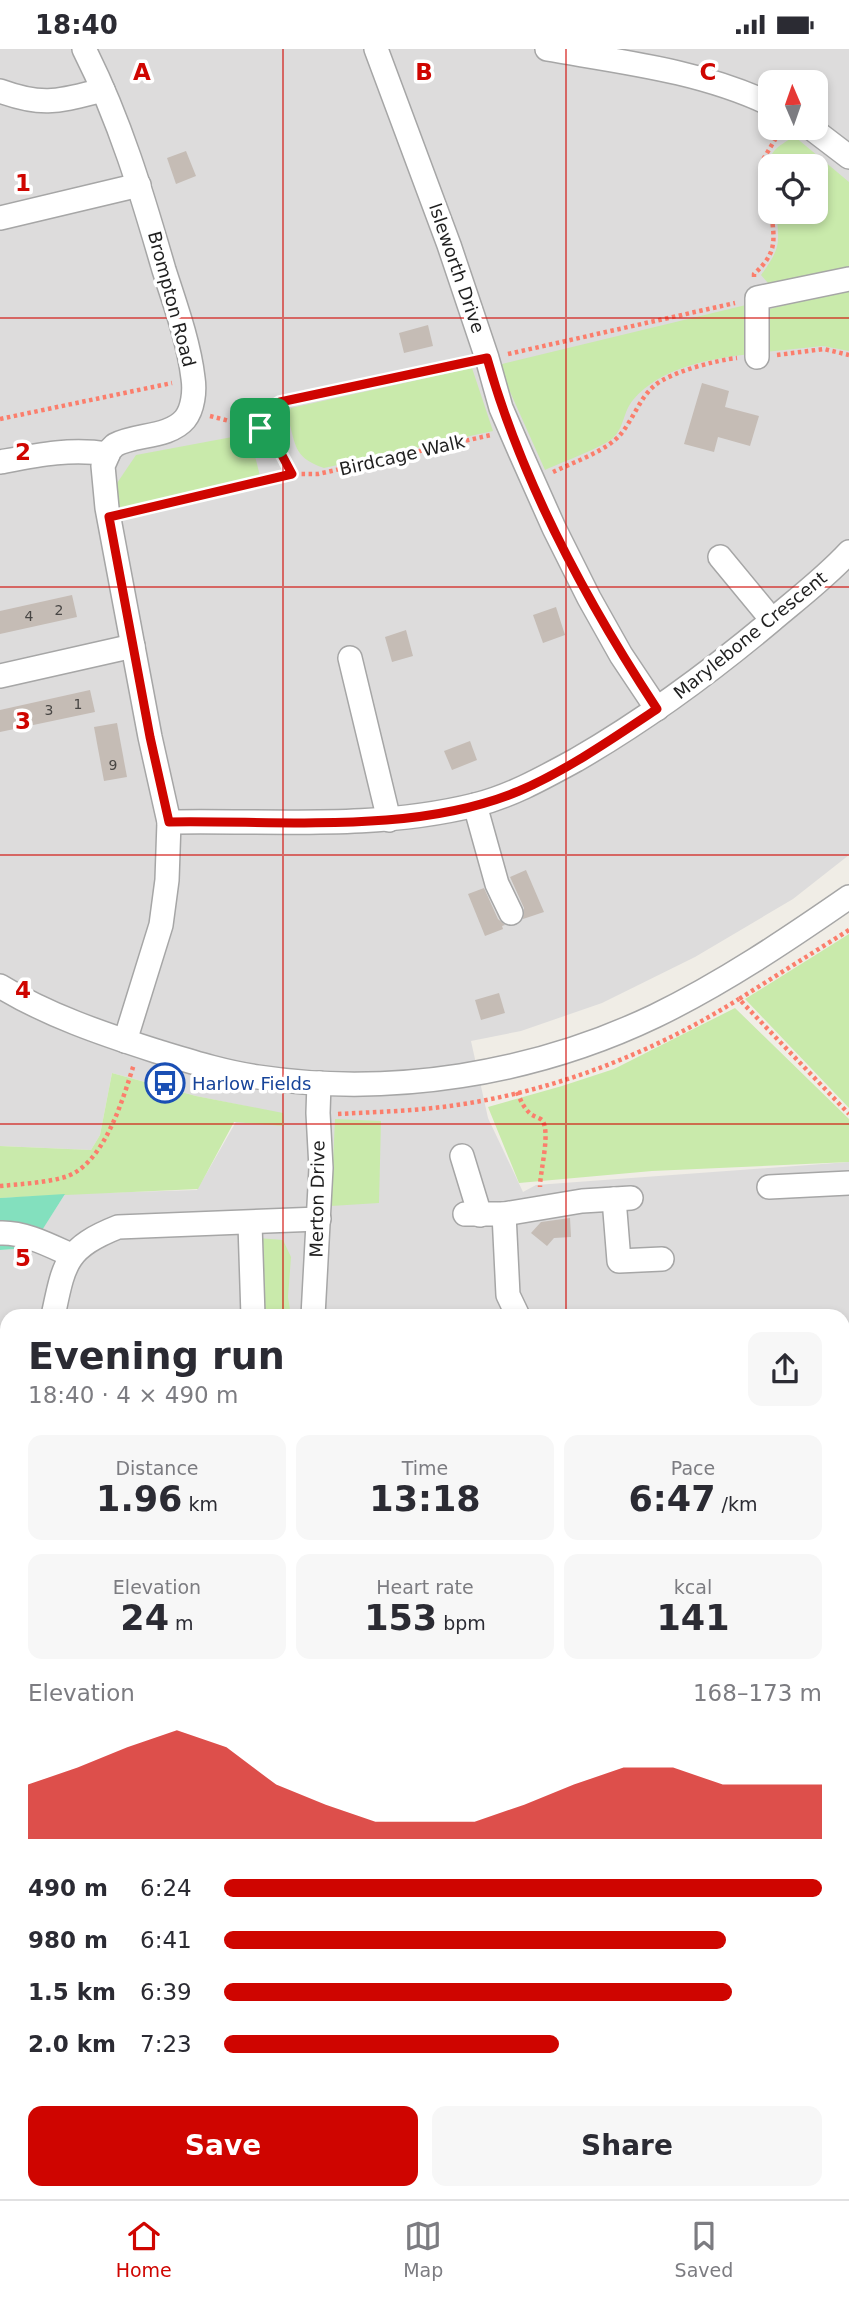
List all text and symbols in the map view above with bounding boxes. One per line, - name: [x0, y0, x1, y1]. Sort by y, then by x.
- text: 18:40: [35, 10, 118, 40]
- text: A: [133, 59, 151, 85]
- text: B: [415, 59, 433, 85]
- text: C: [700, 59, 716, 85]
- north arrow: [758, 70, 828, 140]
- map controls: [758, 70, 828, 224]
- button: locate: [758, 154, 828, 224]
- text: 1: [15, 170, 31, 196]
- street label: Isleworth Drive: [425, 200, 489, 336]
- street label: Brompton Road: [144, 229, 200, 369]
- pin: [230, 398, 290, 458]
- icon: arrive: [241, 409, 279, 447]
- street label: Birdcage Walk: [337, 430, 467, 480]
- text: 2: [15, 439, 31, 465]
- street label: Marylebone Crescent: [669, 567, 831, 703]
- house number: 2: [55, 602, 63, 618]
- house number: 4: [25, 608, 34, 624]
- house number: 1: [74, 696, 82, 712]
- house number: 3: [45, 702, 53, 718]
- text: 3: [15, 708, 31, 734]
- house number: 9: [109, 757, 117, 773]
- text: 4: [15, 977, 31, 1003]
- bus stop icon: Harlow Fields: [144, 1062, 186, 1104]
- place label: Harlow Fields: [192, 1073, 311, 1094]
- street label: Merton Drive: [305, 1140, 329, 1258]
- text: 5: [15, 1245, 31, 1271]
- button: share: [748, 1332, 822, 1406]
- text: Evening run: [28, 1334, 285, 1378]
- text: 18:40 · 4 × 490 m: [28, 1382, 238, 1408]
- text: Distance: [115, 1457, 199, 1479]
- text: Time: [402, 1457, 448, 1479]
- text: Pace: [671, 1457, 715, 1479]
- text: 1.96: [96, 1479, 182, 1519]
- text: 13:18: [369, 1479, 481, 1519]
- text: 6:47: [628, 1479, 716, 1519]
- text: km: [182, 1493, 218, 1515]
- text: /km: [716, 1493, 758, 1515]
- text: Elevation: [113, 1576, 201, 1598]
- text: Heart rate: [376, 1576, 474, 1598]
- text: kcal: [674, 1576, 712, 1598]
- text: 24: [120, 1598, 169, 1638]
- text: 153: [364, 1598, 437, 1638]
- text: 141: [656, 1598, 730, 1638]
- text: m: [169, 1612, 194, 1634]
- text: bpm: [437, 1612, 486, 1634]
- text: Elevation: [28, 1680, 135, 1706]
- text: 168–173 m: [693, 1680, 822, 1706]
- text: 490 m: [28, 1875, 108, 1901]
- text: 6:24: [140, 1875, 192, 1901]
- text: 980 m: [28, 1927, 108, 1953]
- text: 6:41: [140, 1927, 192, 1953]
- text: 1.5 km: [28, 1979, 116, 2005]
- text: 6:39: [140, 1979, 192, 2005]
- text: 2.0 km: [28, 2031, 116, 2057]
- text: 7:23: [140, 2031, 192, 2057]
- button: Save: [28, 2106, 418, 2186]
- button: Share: [432, 2106, 822, 2186]
- tab: Home: [116, 2217, 172, 2281]
- tab: Map: [403, 2217, 443, 2281]
- tab: Saved: [675, 2217, 733, 2281]

